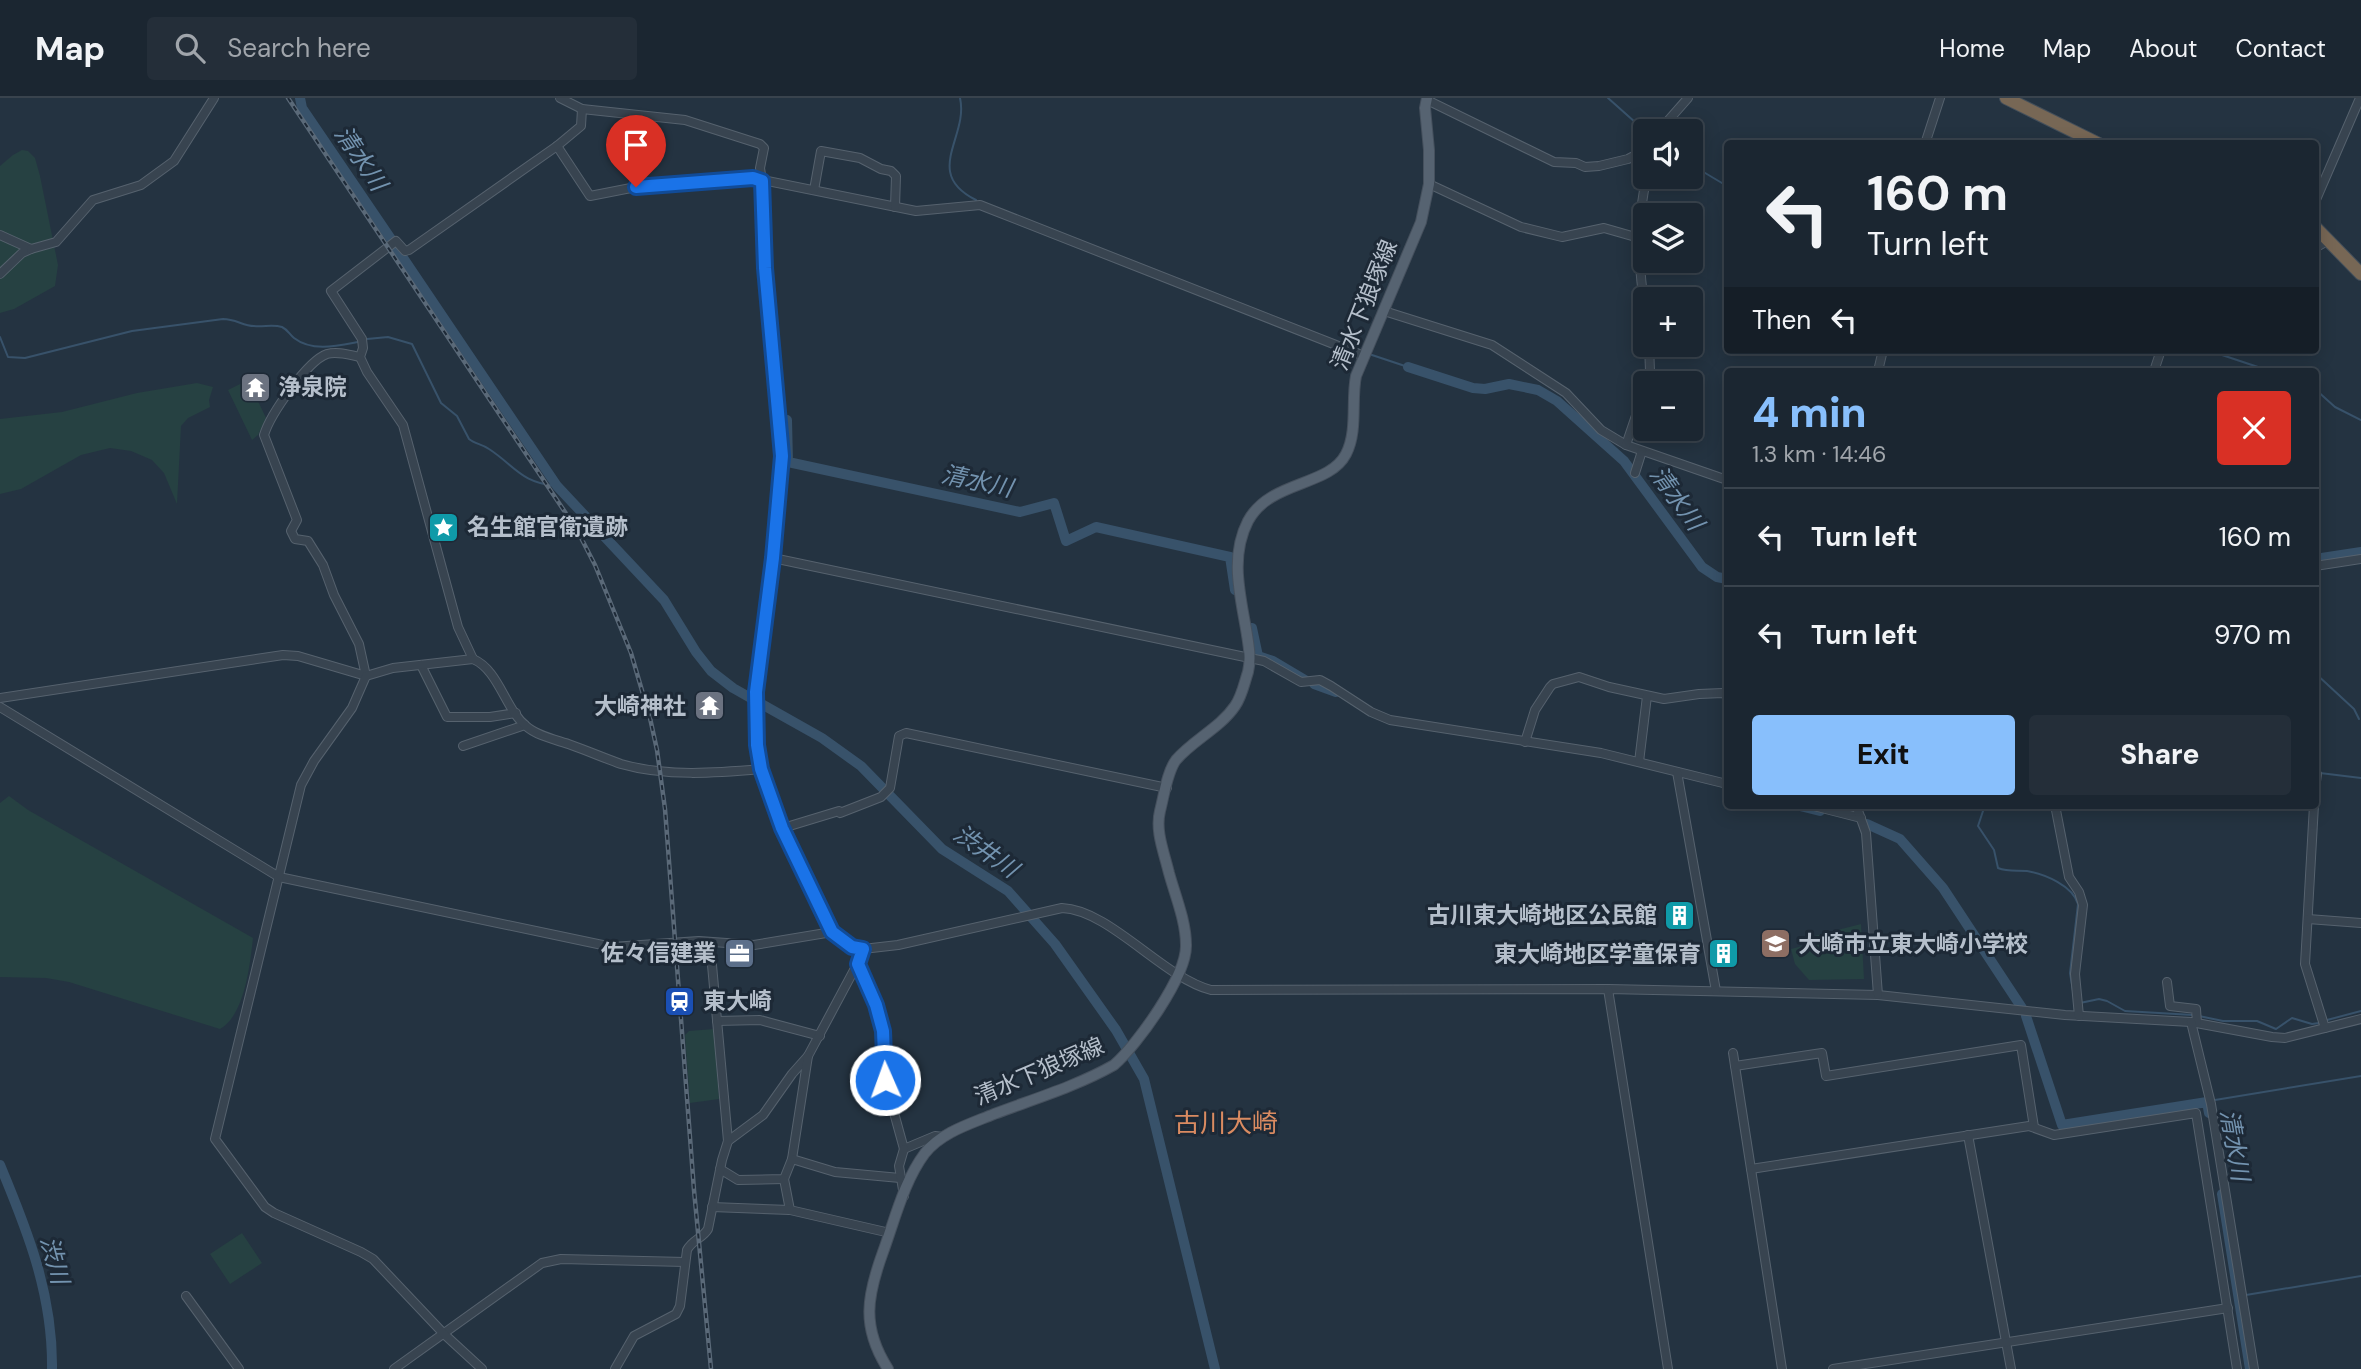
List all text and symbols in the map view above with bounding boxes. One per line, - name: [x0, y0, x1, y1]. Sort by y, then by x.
- search box: [147, 17, 637, 80]
- text: Map: [35, 27, 105, 70]
- icon: search: [171, 29, 209, 67]
- text: Search here: [227, 31, 371, 65]
- text: Home: [1939, 33, 2005, 64]
- text: Map: [2043, 33, 2091, 64]
- text: About: [2129, 33, 2198, 64]
- text: Contact: [2236, 33, 2326, 64]
- pin: [606, 115, 666, 187]
- water label: 清水川: [328, 119, 396, 199]
- map controls: [1633, 119, 1703, 441]
- button: sound: [1633, 119, 1703, 189]
- icon: arrive: [617, 126, 655, 164]
- text: 160 m: [1867, 161, 2008, 225]
- icon: left: [1752, 168, 1843, 259]
- button: layers: [1633, 203, 1703, 273]
- text: Turn left: [1867, 223, 1989, 265]
- street label: 清水下狼塚線: [1324, 235, 1404, 375]
- button: +: [1633, 287, 1703, 357]
- icon: left: [1825, 301, 1863, 339]
- text: Then: [1752, 303, 1811, 337]
- temple icon: 浄泉院: [238, 370, 272, 404]
- button: −: [1633, 371, 1703, 441]
- place label: 浄泉院: [278, 372, 347, 402]
- text: 4 min: [1752, 385, 1867, 440]
- button: close: [2217, 391, 2291, 465]
- text: 1.3 km · 14:46: [1752, 439, 1887, 469]
- water label: 清水川: [939, 458, 1018, 504]
- water label: 清水川: [1643, 460, 1712, 539]
- place icon: 名生館官衛遺跡: [427, 510, 461, 544]
- place label: 名生館官衛遺跡: [467, 512, 628, 542]
- icon: left: [1752, 518, 1790, 556]
- text: Turn left: [1811, 520, 1918, 554]
- text: 160 m: [2219, 520, 2291, 554]
- icon: left: [1752, 616, 1790, 654]
- text: Turn left: [1811, 618, 1918, 652]
- text: 970 m: [2214, 618, 2291, 652]
- temple icon: 大崎神社: [692, 689, 726, 723]
- place label: 大崎神社: [594, 691, 686, 721]
- button: Exit: [1752, 715, 2015, 795]
- button: Share: [2029, 715, 2291, 795]
- water label: 渋井川: [948, 818, 1027, 886]
- building icon: 古川東大崎地区公民館: [1663, 898, 1697, 932]
- place label: 古川東大崎地区公民館: [1427, 900, 1657, 930]
- school or university icon: 大崎市立東大崎小学校: [1758, 927, 1792, 961]
- place label: 大崎市立東大崎小学校: [1798, 929, 2028, 959]
- office icon: 佐々信建業: [722, 936, 756, 970]
- building icon: 東大崎地区学童保育: [1707, 937, 1741, 971]
- place label: 佐々信建業: [601, 938, 716, 968]
- place label: 東大崎地区学童保育: [1494, 939, 1701, 969]
- station icon: 東大崎: [663, 984, 697, 1018]
- place label: 東大崎: [703, 986, 772, 1016]
- street label: 清水下狼塚線: [970, 1030, 1108, 1112]
- position arrow: [848, 1043, 922, 1117]
- district label: 古川大崎: [1174, 1106, 1278, 1140]
- water label: 清水川: [2213, 1107, 2257, 1186]
- water label: 渋川: [34, 1233, 77, 1290]

